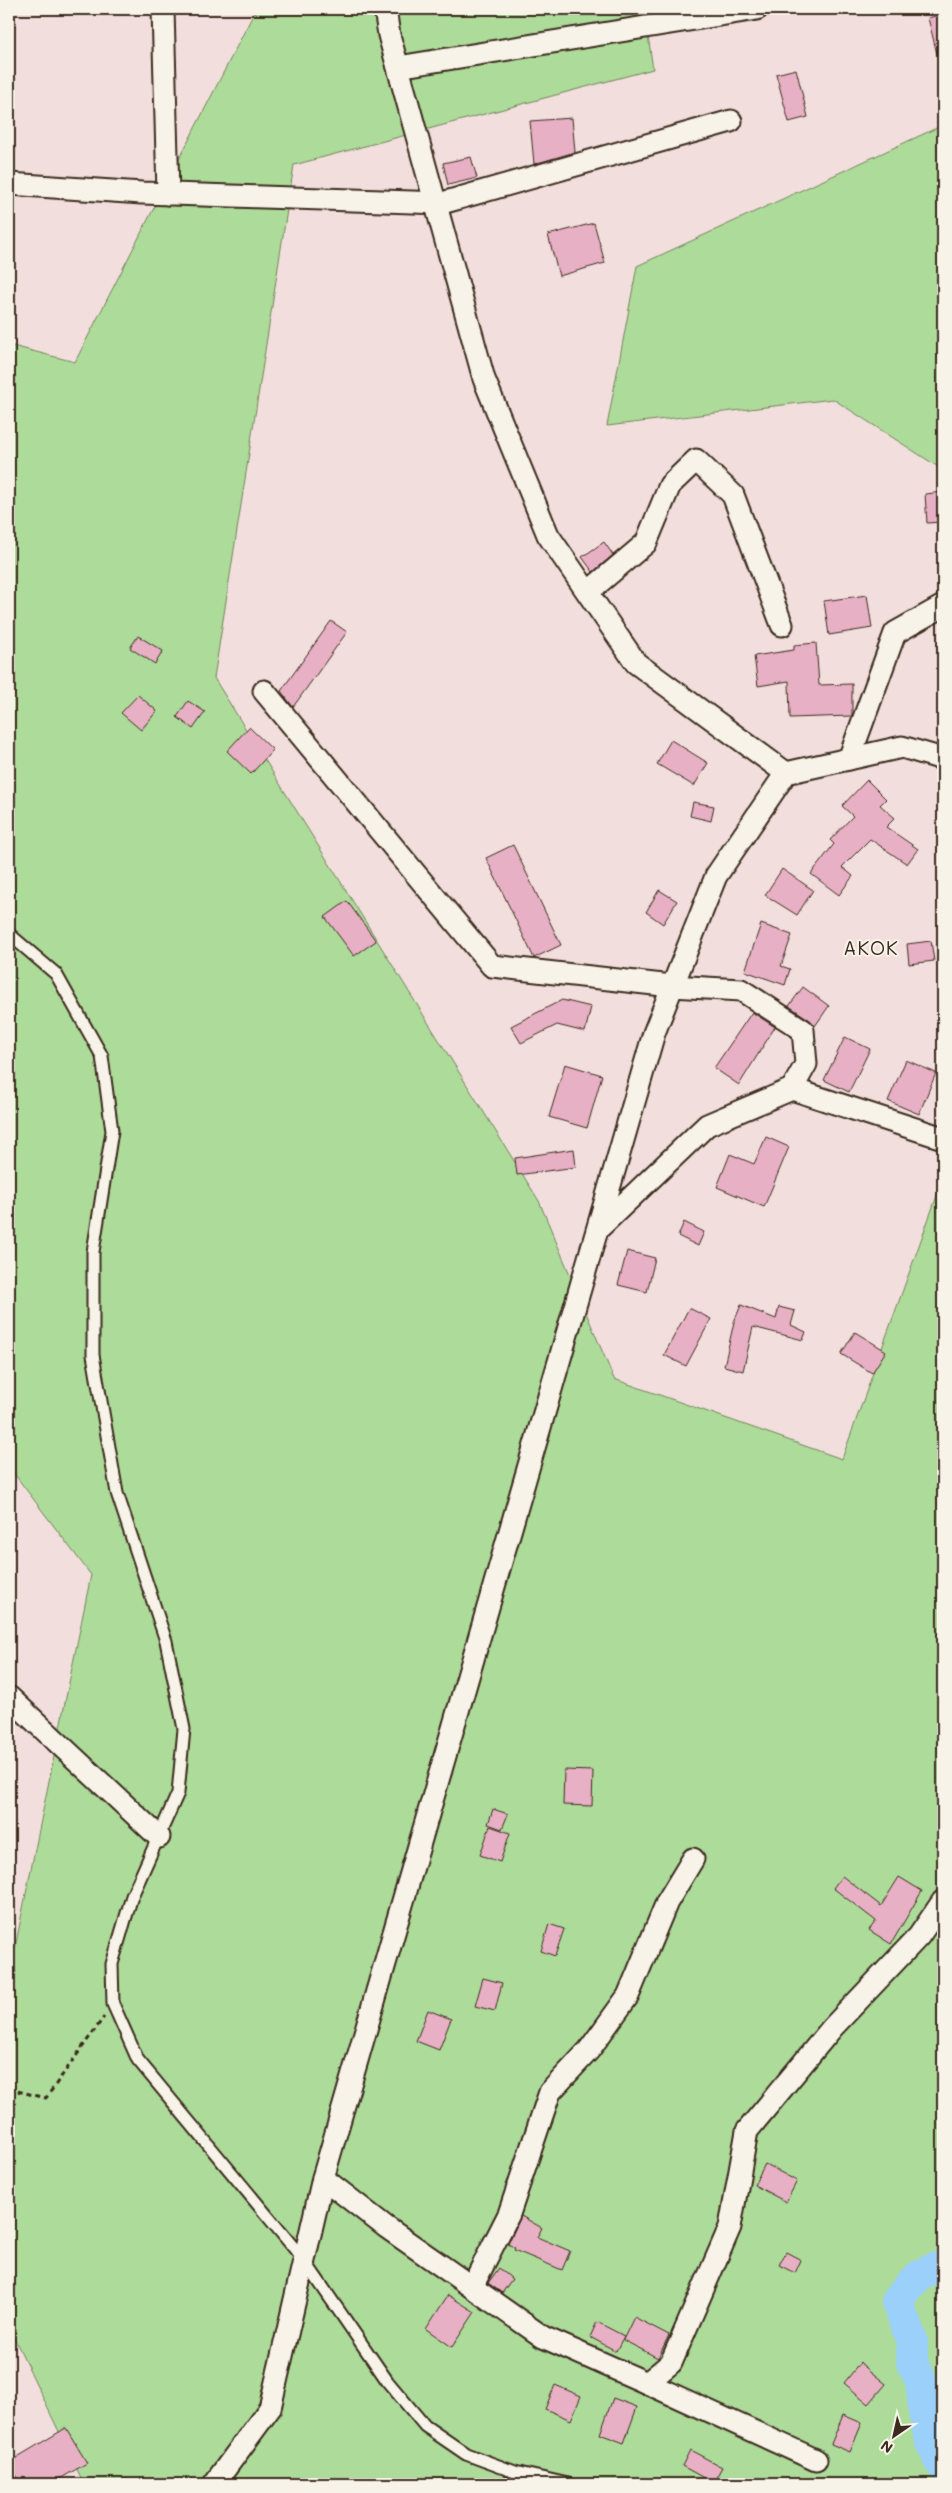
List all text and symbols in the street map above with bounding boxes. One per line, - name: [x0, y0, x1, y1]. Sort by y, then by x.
- district label: AKOK: [843, 935, 899, 960]
- north arrow: [870, 2410, 920, 2460]
- text: N: [877, 2436, 896, 2458]

